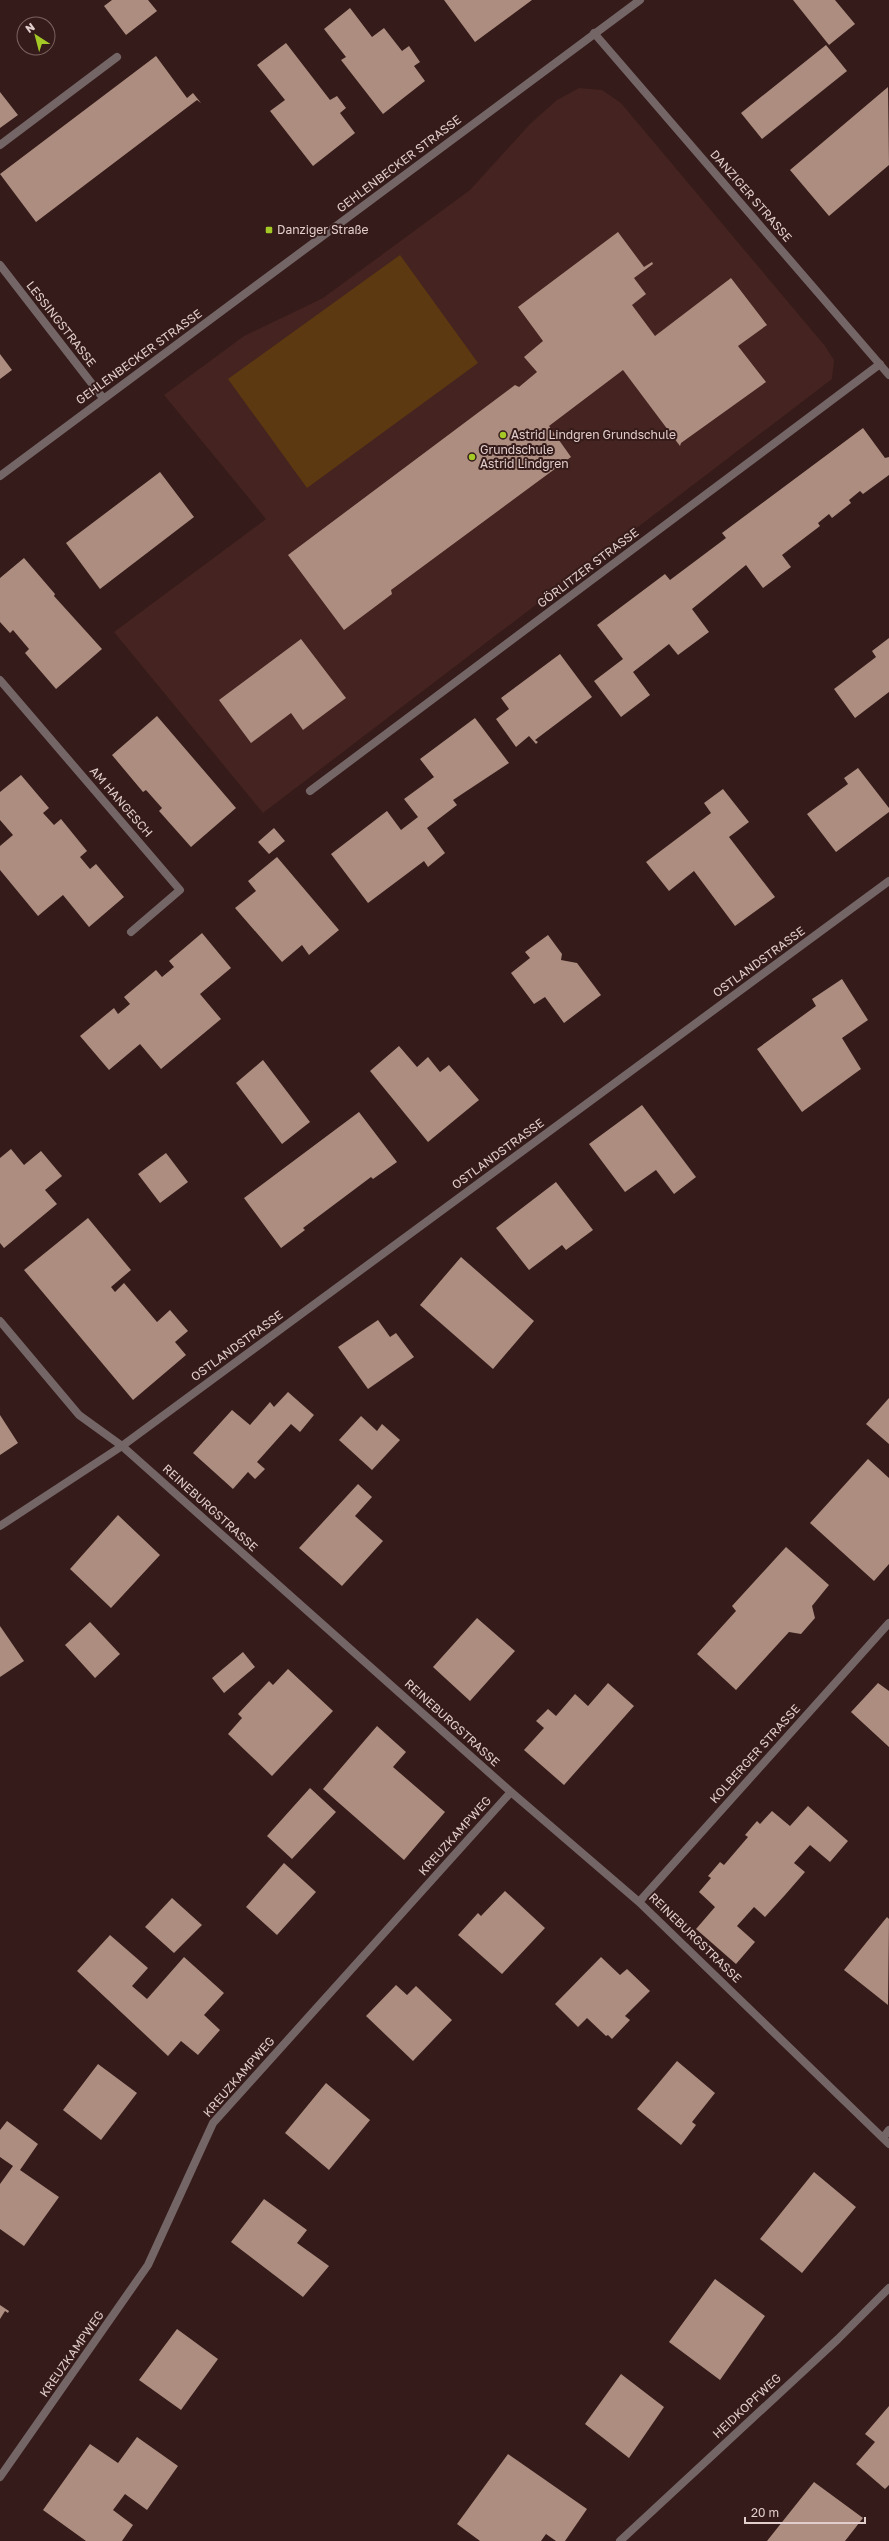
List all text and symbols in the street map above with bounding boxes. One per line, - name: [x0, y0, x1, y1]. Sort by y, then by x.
- north arrow: [16, 16, 56, 56]
- text: N: [23, 20, 37, 35]
- street label: GEHLENBECKER STRASSE: [333, 112, 464, 215]
- street label: DANZIGER STRASSE: [707, 147, 795, 245]
- place label: Danziger Straße: [277, 222, 368, 237]
- marker: Danziger Straße: [264, 225, 274, 235]
- street label: LESSINGSTRASSE: [23, 278, 100, 370]
- street label: GEHLENBECKER STRASSE: [73, 306, 205, 407]
- place label: Astrid Lindgren Grundschule: [511, 427, 676, 442]
- marker: Astrid Lindgren Grundschule: [498, 430, 508, 440]
- place label: Grundschule Astrid Lindgren: [480, 442, 569, 471]
- marker: Grundschule Astrid Lindgren: [467, 452, 477, 462]
- street label: GÖRLITZER STRASSE: [534, 525, 641, 611]
- street label: AM HANGESCH: [87, 763, 156, 840]
- street label: OSTLANDSTRASSE: [710, 923, 808, 1000]
- street label: OSTLANDSTRASSE: [449, 1115, 547, 1192]
- street label: OSTLANDSTRASSE: [188, 1307, 286, 1384]
- street label: REINEBURGSTRASSE: [160, 1461, 261, 1554]
- street label: REINEBURGSTRASSE: [402, 1676, 503, 1769]
- street label: KOLBERGER STRASSE: [706, 1701, 803, 1806]
- street label: KREUZKAMPWEG: [415, 1793, 494, 1878]
- street label: REINEBURGSTRASSE: [646, 1890, 745, 1986]
- street label: KREUZKAMPWEG: [200, 2033, 278, 2120]
- street label: KREUZKAMPWEG: [36, 2308, 107, 2400]
- street label: HEIDKOPFWEG: [709, 2370, 784, 2441]
- scale bar: [745, 2499, 865, 2525]
- text: 20 m: [751, 2505, 779, 2520]

